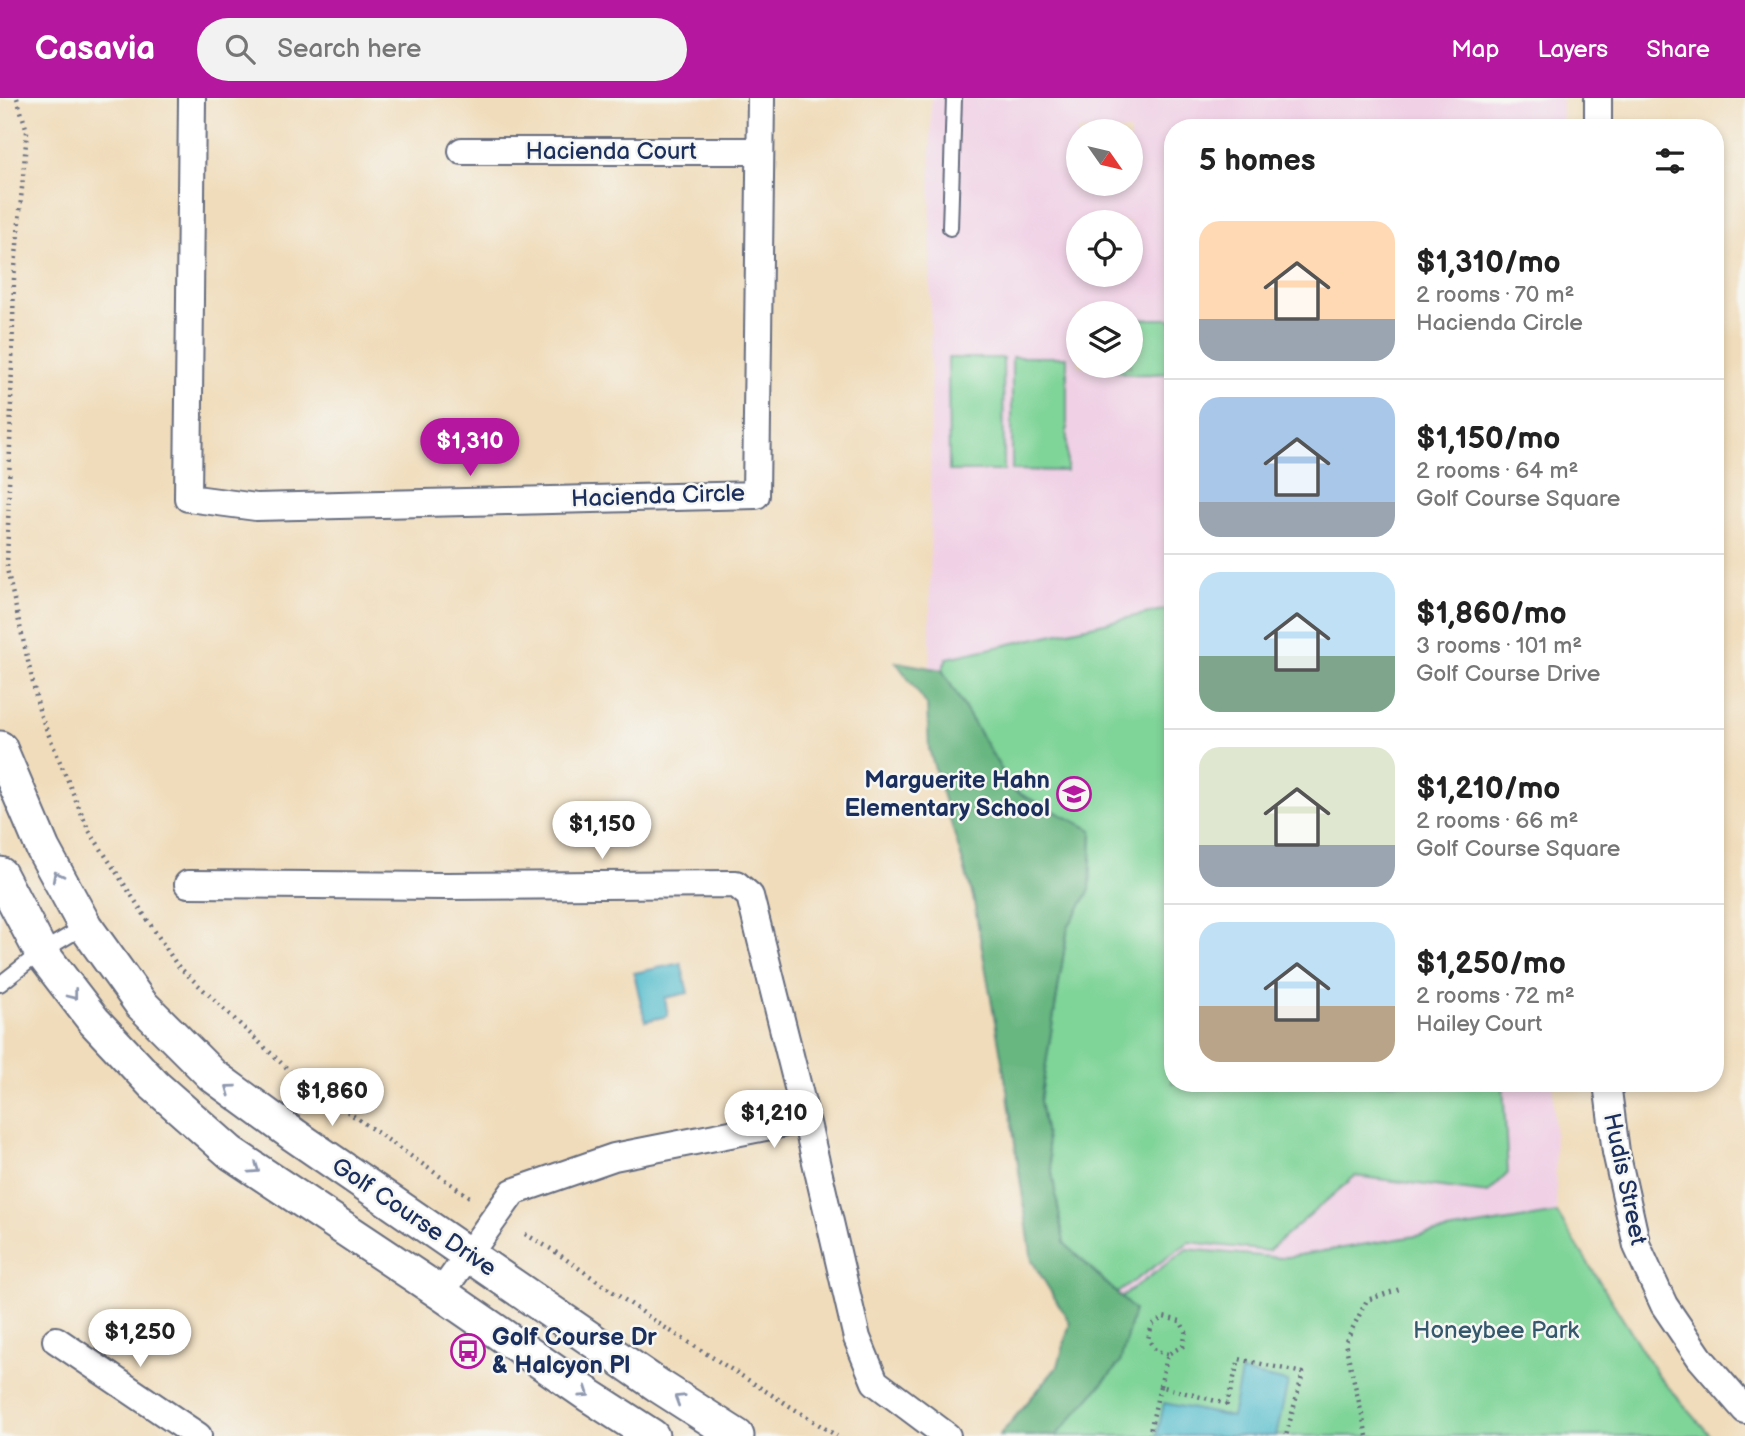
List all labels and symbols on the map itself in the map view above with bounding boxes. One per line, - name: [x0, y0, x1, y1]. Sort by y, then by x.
- north arrow: [1066, 119, 1143, 196]
- street label: Hacienda Court: [525, 137, 697, 166]
- pin: $1,310: [413, 418, 527, 478]
- street label: Hacienda Circle: [570, 478, 746, 514]
- place label: Marguerite Hahn Elementary School: [844, 766, 1050, 823]
- school or university icon: Marguerite Hahn Elementary School: [1055, 775, 1093, 813]
- pin: $1,150: [545, 802, 659, 861]
- one-way arrow: [52, 871, 66, 883]
- one-way arrow: [65, 988, 78, 1000]
- pin: $1,860: [275, 1068, 389, 1128]
- one-way arrow: [225, 1084, 238, 1097]
- pin: $1,210: [717, 1090, 831, 1150]
- street label: Hudis Street: [1597, 1110, 1653, 1248]
- street label: Golf Course Drive: [326, 1151, 502, 1283]
- one-way arrow: [247, 1161, 260, 1174]
- pin: $1,250: [83, 1310, 197, 1369]
- park label: Honeybee Park: [1413, 1316, 1579, 1345]
- place label: Golf Course Dr & Halcyon Pl: [492, 1323, 657, 1380]
- bus stop icon: Golf Course Dr & Halcyon Pl: [449, 1332, 487, 1370]
- one-way arrow: [577, 1385, 590, 1397]
- one-way arrow: [674, 1395, 687, 1408]

